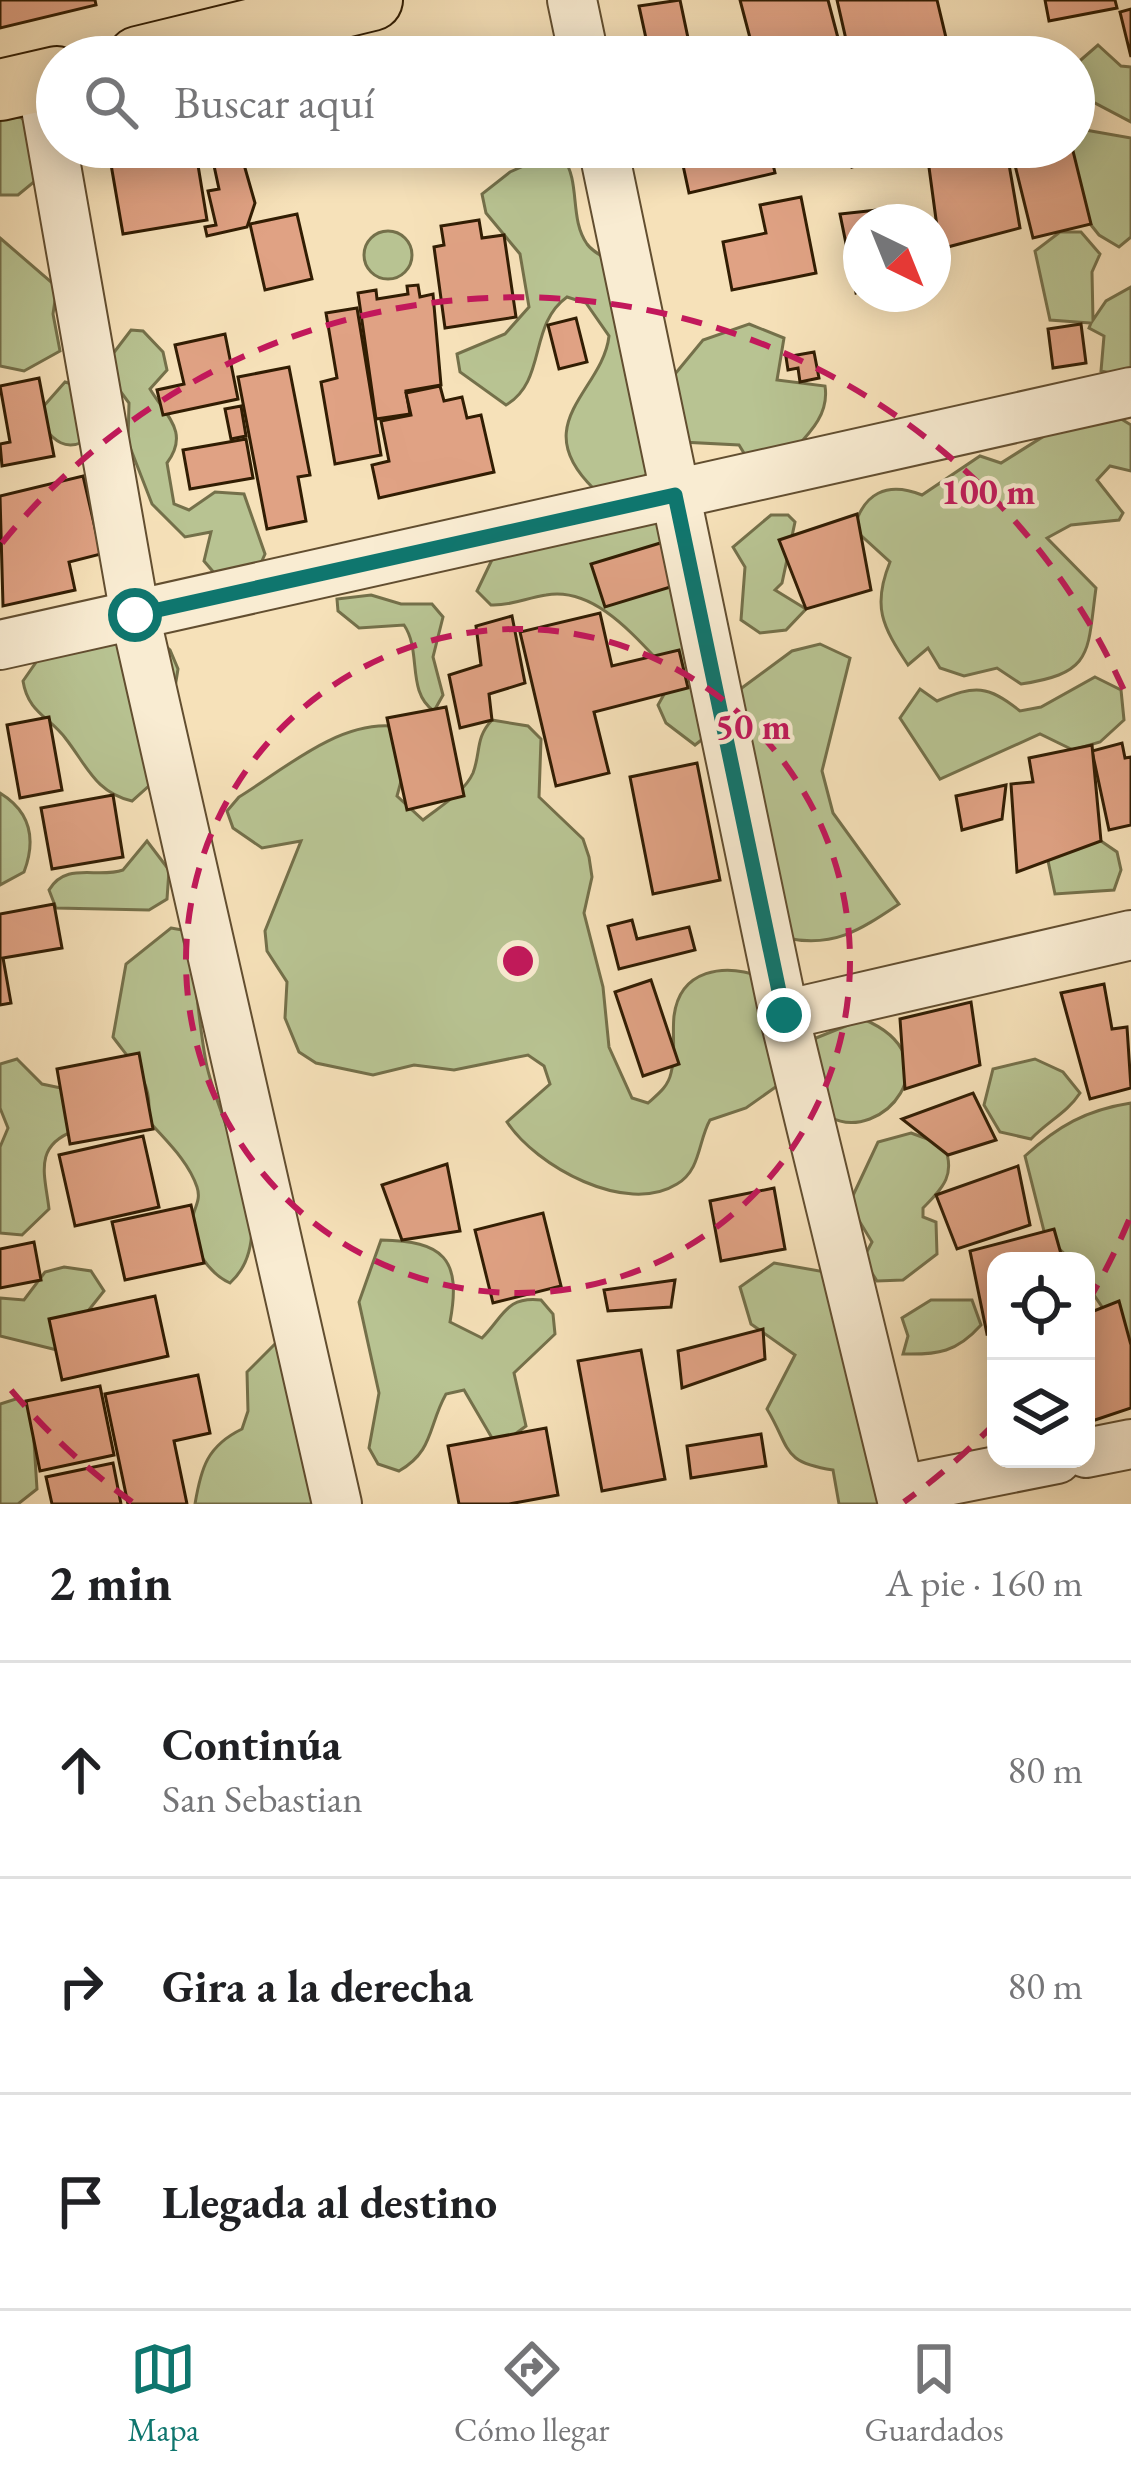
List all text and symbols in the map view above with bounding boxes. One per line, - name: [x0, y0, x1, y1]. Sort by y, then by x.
- search box: [36, 36, 1095, 168]
- icon: search: [78, 69, 144, 135]
- text: Buscar aquí: [174, 73, 374, 131]
- north arrow: [843, 204, 951, 312]
- text: 100 m: [941, 468, 1035, 515]
- route start: [108, 588, 162, 642]
- text: 50 m: [715, 703, 791, 750]
- centre of rings: [497, 940, 539, 982]
- route end: [757, 988, 811, 1042]
- map controls: [987, 1252, 1095, 1468]
- button: locate: [987, 1252, 1095, 1360]
- button: layers: [987, 1360, 1095, 1468]
- text: 2 min: [48, 1549, 172, 1615]
- text: A pie · 160 m: [886, 1557, 1083, 1608]
- text: Continúa: [162, 1715, 341, 1773]
- icon: ahead: [48, 1737, 114, 1803]
- text: 80 m: [1007, 1744, 1083, 1795]
- text: San Sebastian: [162, 1773, 363, 1824]
- icon: right: [48, 1953, 114, 2019]
- text: Gira a la derecha: [162, 1957, 473, 2015]
- text: 80 m: [1007, 1960, 1083, 2011]
- icon: arrive: [48, 2169, 114, 2235]
- text: Llegada al destino: [162, 2173, 497, 2231]
- tab: Mapa: [127, 2336, 199, 2451]
- tab: Cómo llegar: [454, 2336, 610, 2451]
- tab: Guardados: [864, 2336, 1004, 2451]

